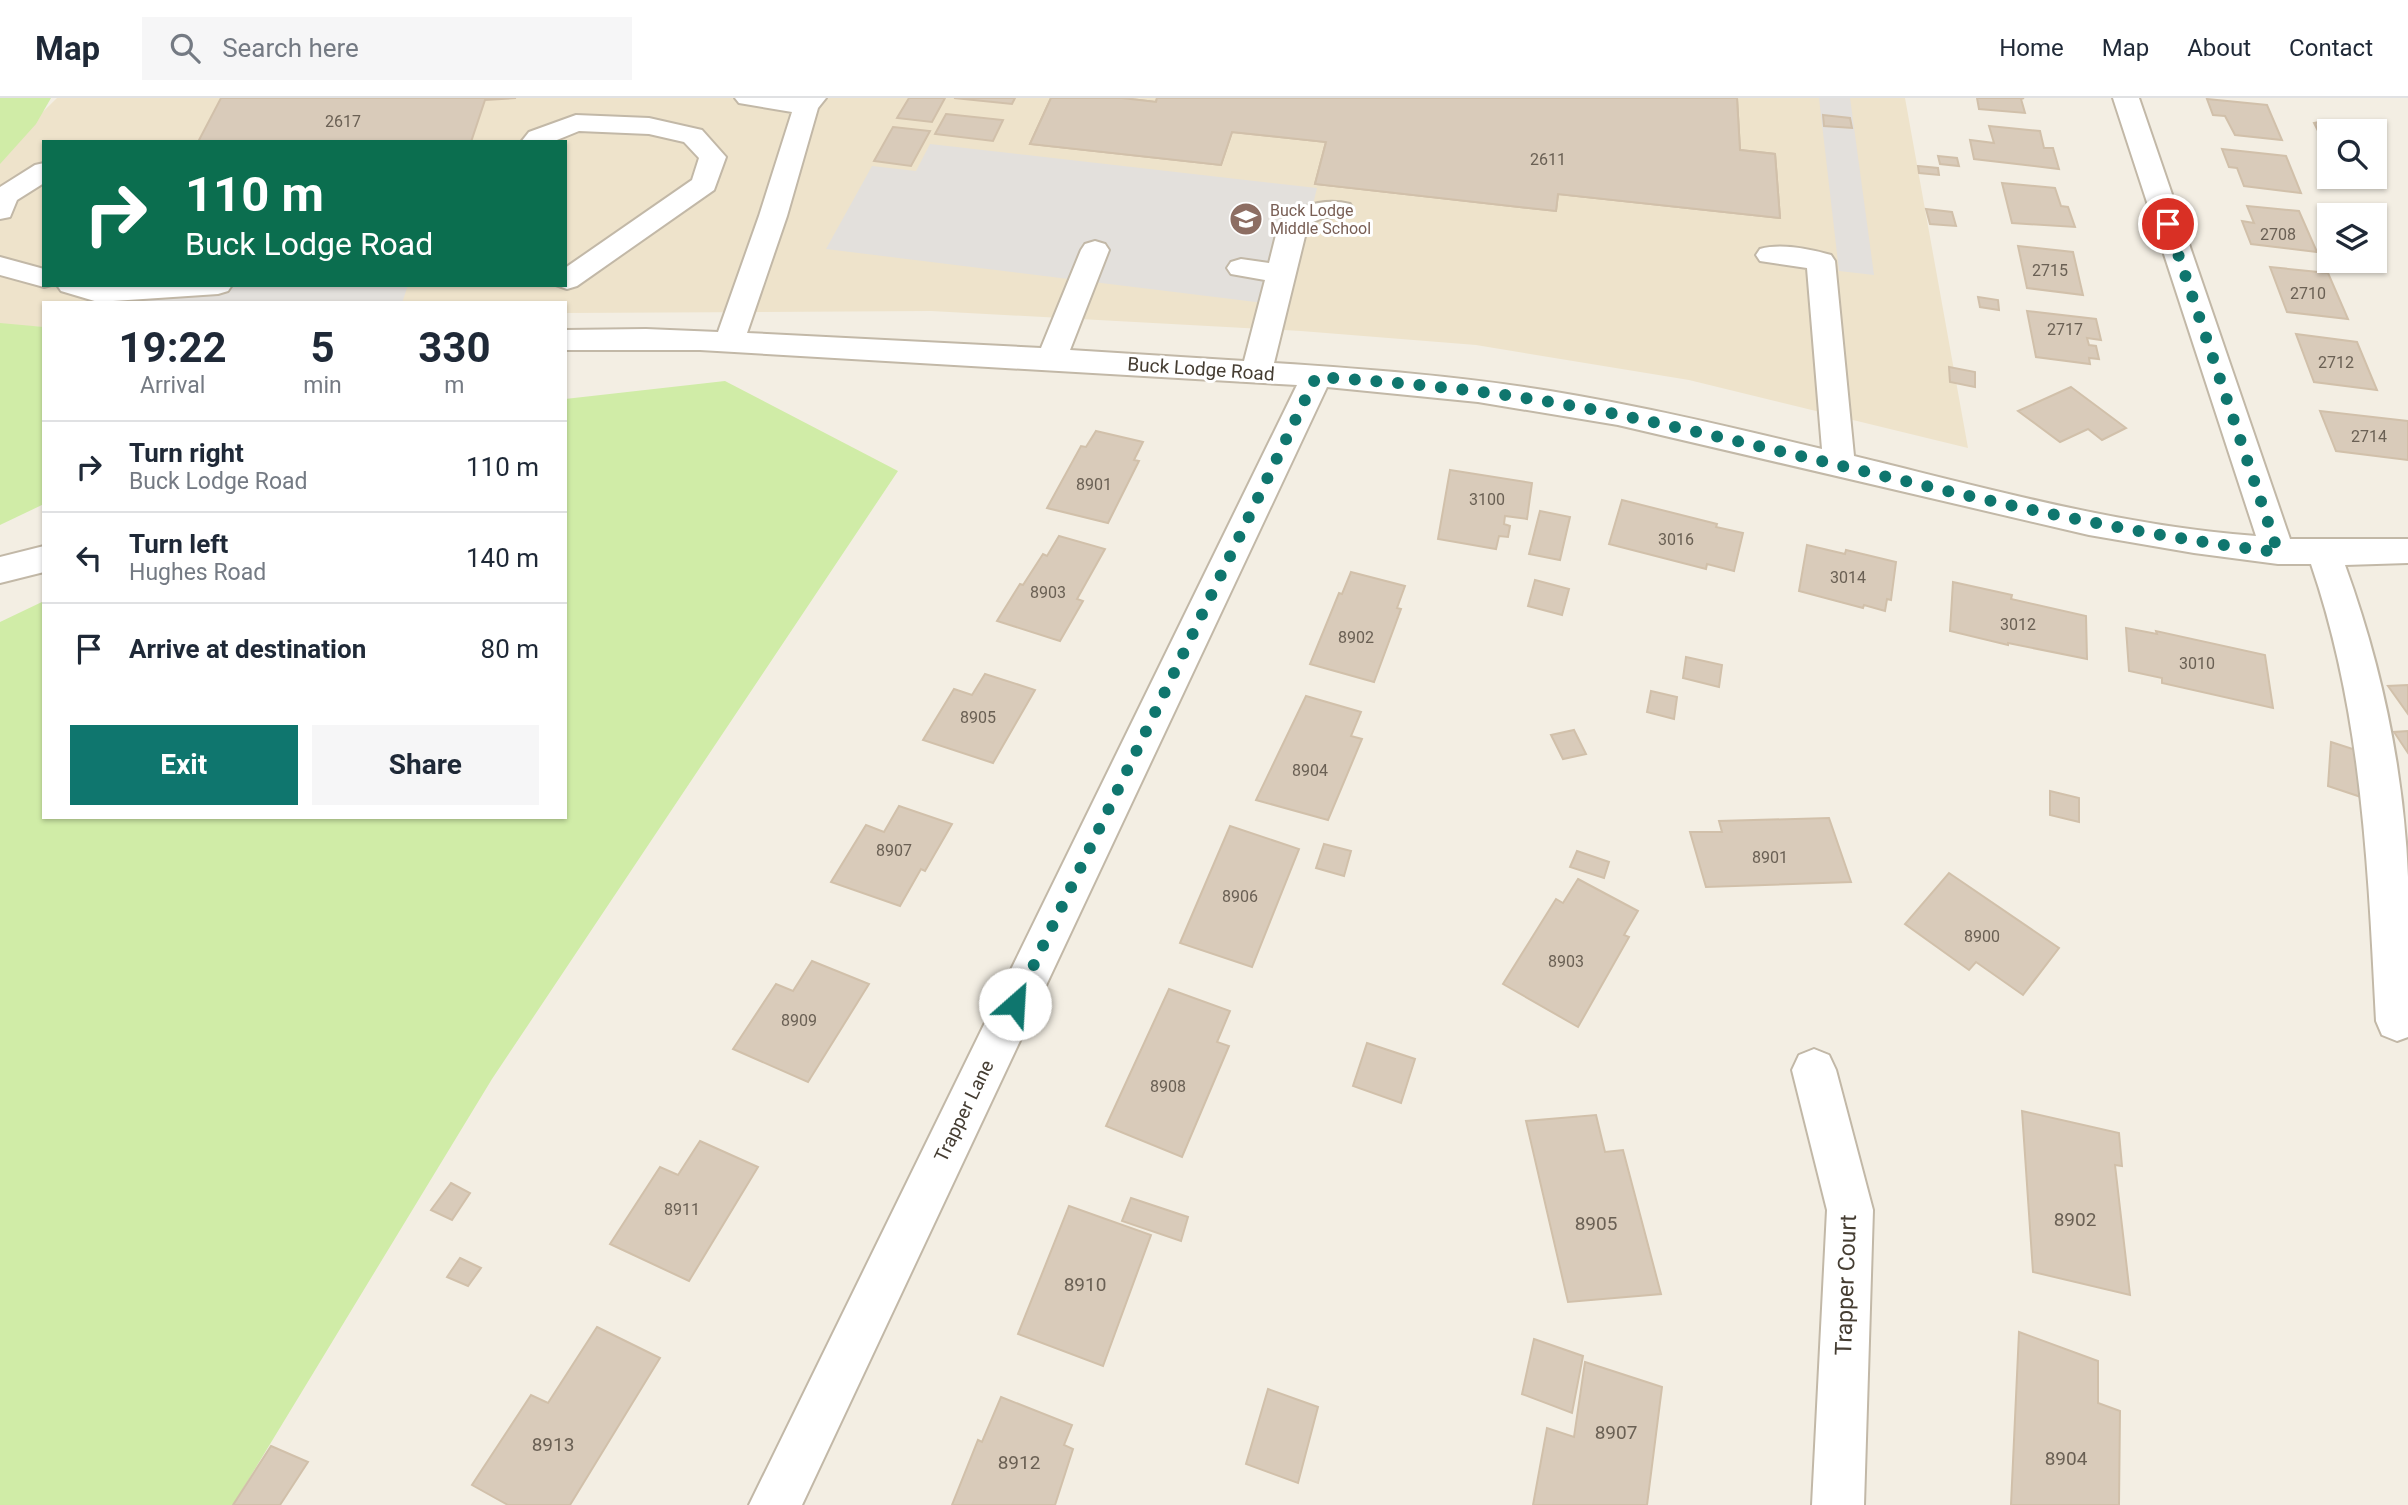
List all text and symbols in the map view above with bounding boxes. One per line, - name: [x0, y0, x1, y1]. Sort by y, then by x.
- search box: [142, 17, 632, 80]
- text: Map: [35, 29, 100, 68]
- icon: search: [166, 29, 204, 67]
- text: Search here: [222, 33, 359, 63]
- text: Home: [1999, 34, 2064, 62]
- text: Map: [2102, 34, 2149, 62]
- text: About: [2187, 34, 2251, 62]
- text: Contact: [2289, 34, 2373, 62]
- house number: 2617: [325, 112, 361, 131]
- map controls: [2317, 119, 2387, 273]
- button: search: [2317, 119, 2387, 189]
- house number: 2611: [1530, 150, 1566, 169]
- text: 110 m: [185, 166, 324, 223]
- icon: right: [70, 168, 161, 259]
- pin: [2138, 194, 2198, 254]
- school or university icon: Buck Lodge Middle School: [1227, 200, 1265, 238]
- place label: Buck Lodge Middle School: [1270, 201, 1371, 238]
- button: layers: [2317, 203, 2387, 273]
- icon: arrive: [2149, 205, 2187, 243]
- text: Buck Lodge Road: [185, 225, 433, 263]
- house number: 2708: [2260, 225, 2296, 244]
- house number: 2715: [2032, 261, 2068, 280]
- house number: 2710: [2290, 284, 2326, 303]
- house number: 2717: [2047, 320, 2083, 339]
- text: 19:22: [119, 323, 227, 372]
- text: 5: [310, 323, 335, 372]
- text: 330: [418, 323, 491, 372]
- street label: Buck Lodge Road: [1127, 352, 1275, 386]
- house number: 2712: [2318, 353, 2354, 372]
- text: Arrival: [140, 372, 205, 399]
- text: min: [303, 372, 342, 399]
- text: m: [444, 372, 464, 399]
- house number: 2714: [2351, 427, 2387, 446]
- text: Turn right: [129, 438, 244, 468]
- icon: right: [70, 448, 108, 486]
- text: 110 m: [466, 452, 539, 482]
- text: Buck Lodge Road: [129, 468, 307, 495]
- house number: 8901: [1076, 475, 1112, 494]
- house number: 3100: [1469, 490, 1505, 509]
- text: Turn left: [129, 529, 228, 559]
- house number: 3016: [1658, 530, 1694, 549]
- icon: left: [70, 539, 108, 577]
- text: 140 m: [466, 543, 539, 573]
- text: Hughes Road: [129, 559, 266, 586]
- house number: 3014: [1830, 568, 1866, 587]
- house number: 8903: [1030, 583, 1066, 602]
- house number: 3012: [2000, 615, 2036, 634]
- house number: 8902: [1338, 628, 1374, 647]
- icon: arrive: [70, 630, 108, 668]
- text: Arrive at destination: [129, 634, 366, 664]
- text: 80 m: [481, 634, 539, 664]
- house number: 3010: [2179, 654, 2215, 673]
- house number: 8905: [960, 708, 996, 727]
- button: Exit: [70, 725, 298, 805]
- button: Share: [312, 725, 539, 805]
- house number: 8904: [1292, 761, 1328, 780]
- house number: 8907: [876, 841, 912, 860]
- house number: 8901: [1752, 848, 1788, 867]
- house number: 8906: [1222, 887, 1258, 906]
- house number: 8900: [1964, 927, 2000, 946]
- house number: 8903: [1548, 952, 1584, 971]
- position arrow: [978, 967, 1052, 1041]
- house number: 8909: [781, 1011, 817, 1030]
- street label: Trapper Lane: [929, 1056, 999, 1166]
- house number: 8908: [1150, 1077, 1186, 1096]
- house number: 8911: [664, 1200, 700, 1219]
- house number: 8902: [2054, 1208, 2096, 1231]
- house number: 8905: [1575, 1212, 1617, 1235]
- street label: Trapper Court: [1830, 1214, 1862, 1356]
- house number: 8910: [1064, 1273, 1106, 1296]
- house number: 8907: [1595, 1421, 1637, 1444]
- house number: 8913: [532, 1433, 574, 1456]
- house number: 8904: [2045, 1447, 2088, 1470]
- house number: 8912: [998, 1451, 1040, 1474]

